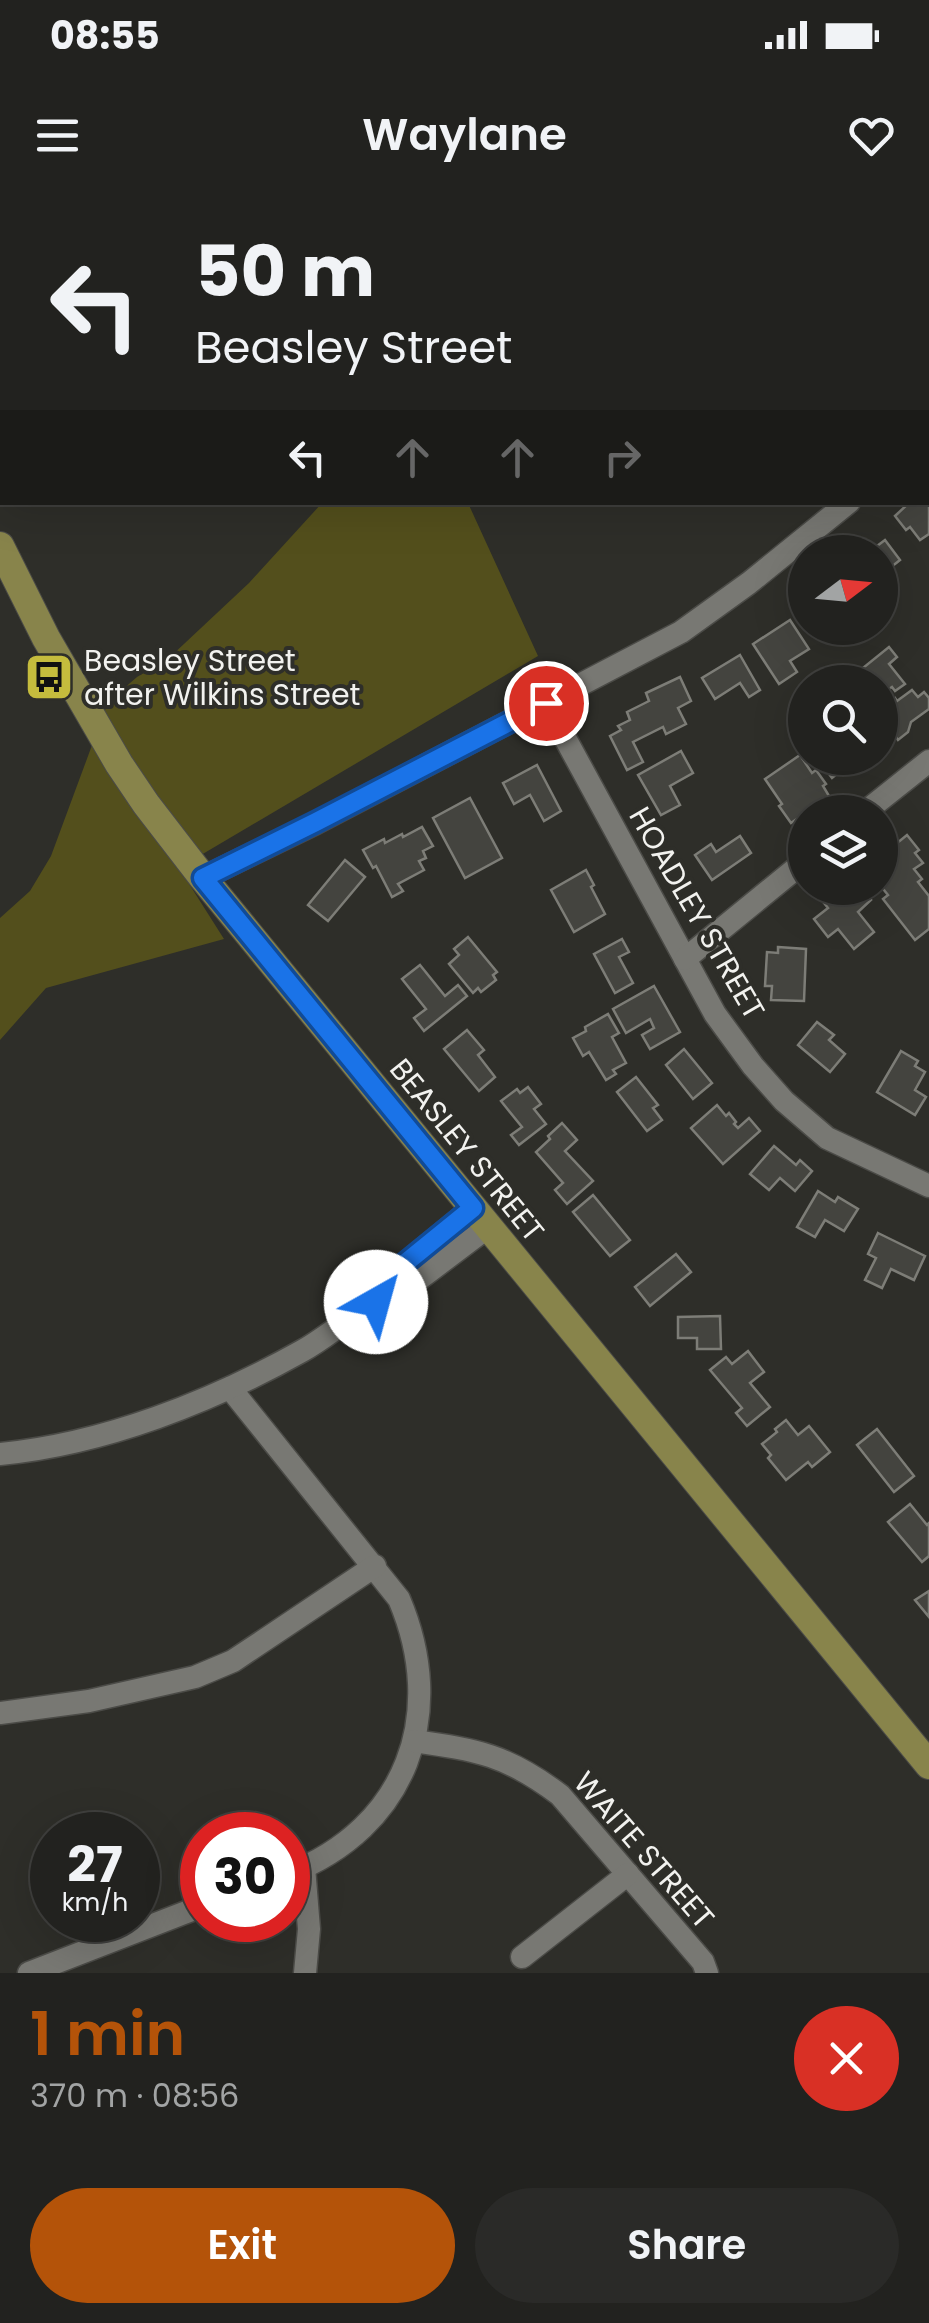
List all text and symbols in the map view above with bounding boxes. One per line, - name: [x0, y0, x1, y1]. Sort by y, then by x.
- text: 08:55: [50, 9, 160, 62]
- text: Waylane: [362, 103, 567, 166]
- icon: menu: [30, 108, 85, 163]
- icon: heart: [844, 108, 899, 163]
- text: 50 m: [195, 222, 375, 321]
- icon: left: [30, 240, 160, 370]
- text: Beasley Street: [195, 316, 512, 379]
- icon: left: [280, 430, 335, 485]
- icon: ahead: [385, 430, 440, 485]
- icon: ahead: [490, 430, 545, 485]
- icon: right: [595, 430, 650, 485]
- north arrow: [788, 535, 898, 645]
- map controls: [788, 535, 898, 905]
- place label: Beasley Street after Wilkins Street: [84, 639, 360, 716]
- bus stop icon: Beasley Street after Wilkins Street: [23, 651, 75, 703]
- pin: [504, 661, 589, 746]
- button: search: [788, 665, 898, 775]
- icon: arrive: [519, 676, 574, 731]
- button: layers: [788, 795, 898, 905]
- street label: HOADLEY STREET: [619, 799, 775, 1027]
- street label: BEASLEY STREET: [380, 1049, 554, 1251]
- position arrow: [324, 1250, 428, 1354]
- street label: WAITE STREET: [564, 1762, 724, 1938]
- speed limit sign: 30: [180, 1812, 310, 1942]
- text: 27: [67, 1829, 123, 1900]
- text: km/h: [62, 1885, 128, 1920]
- text: 1 min: [30, 1992, 185, 2076]
- button: close: [794, 2006, 899, 2111]
- text: 370 m · 08:56: [30, 2073, 239, 2118]
- button: Exit: [30, 2188, 455, 2303]
- button: Share: [475, 2188, 899, 2303]

